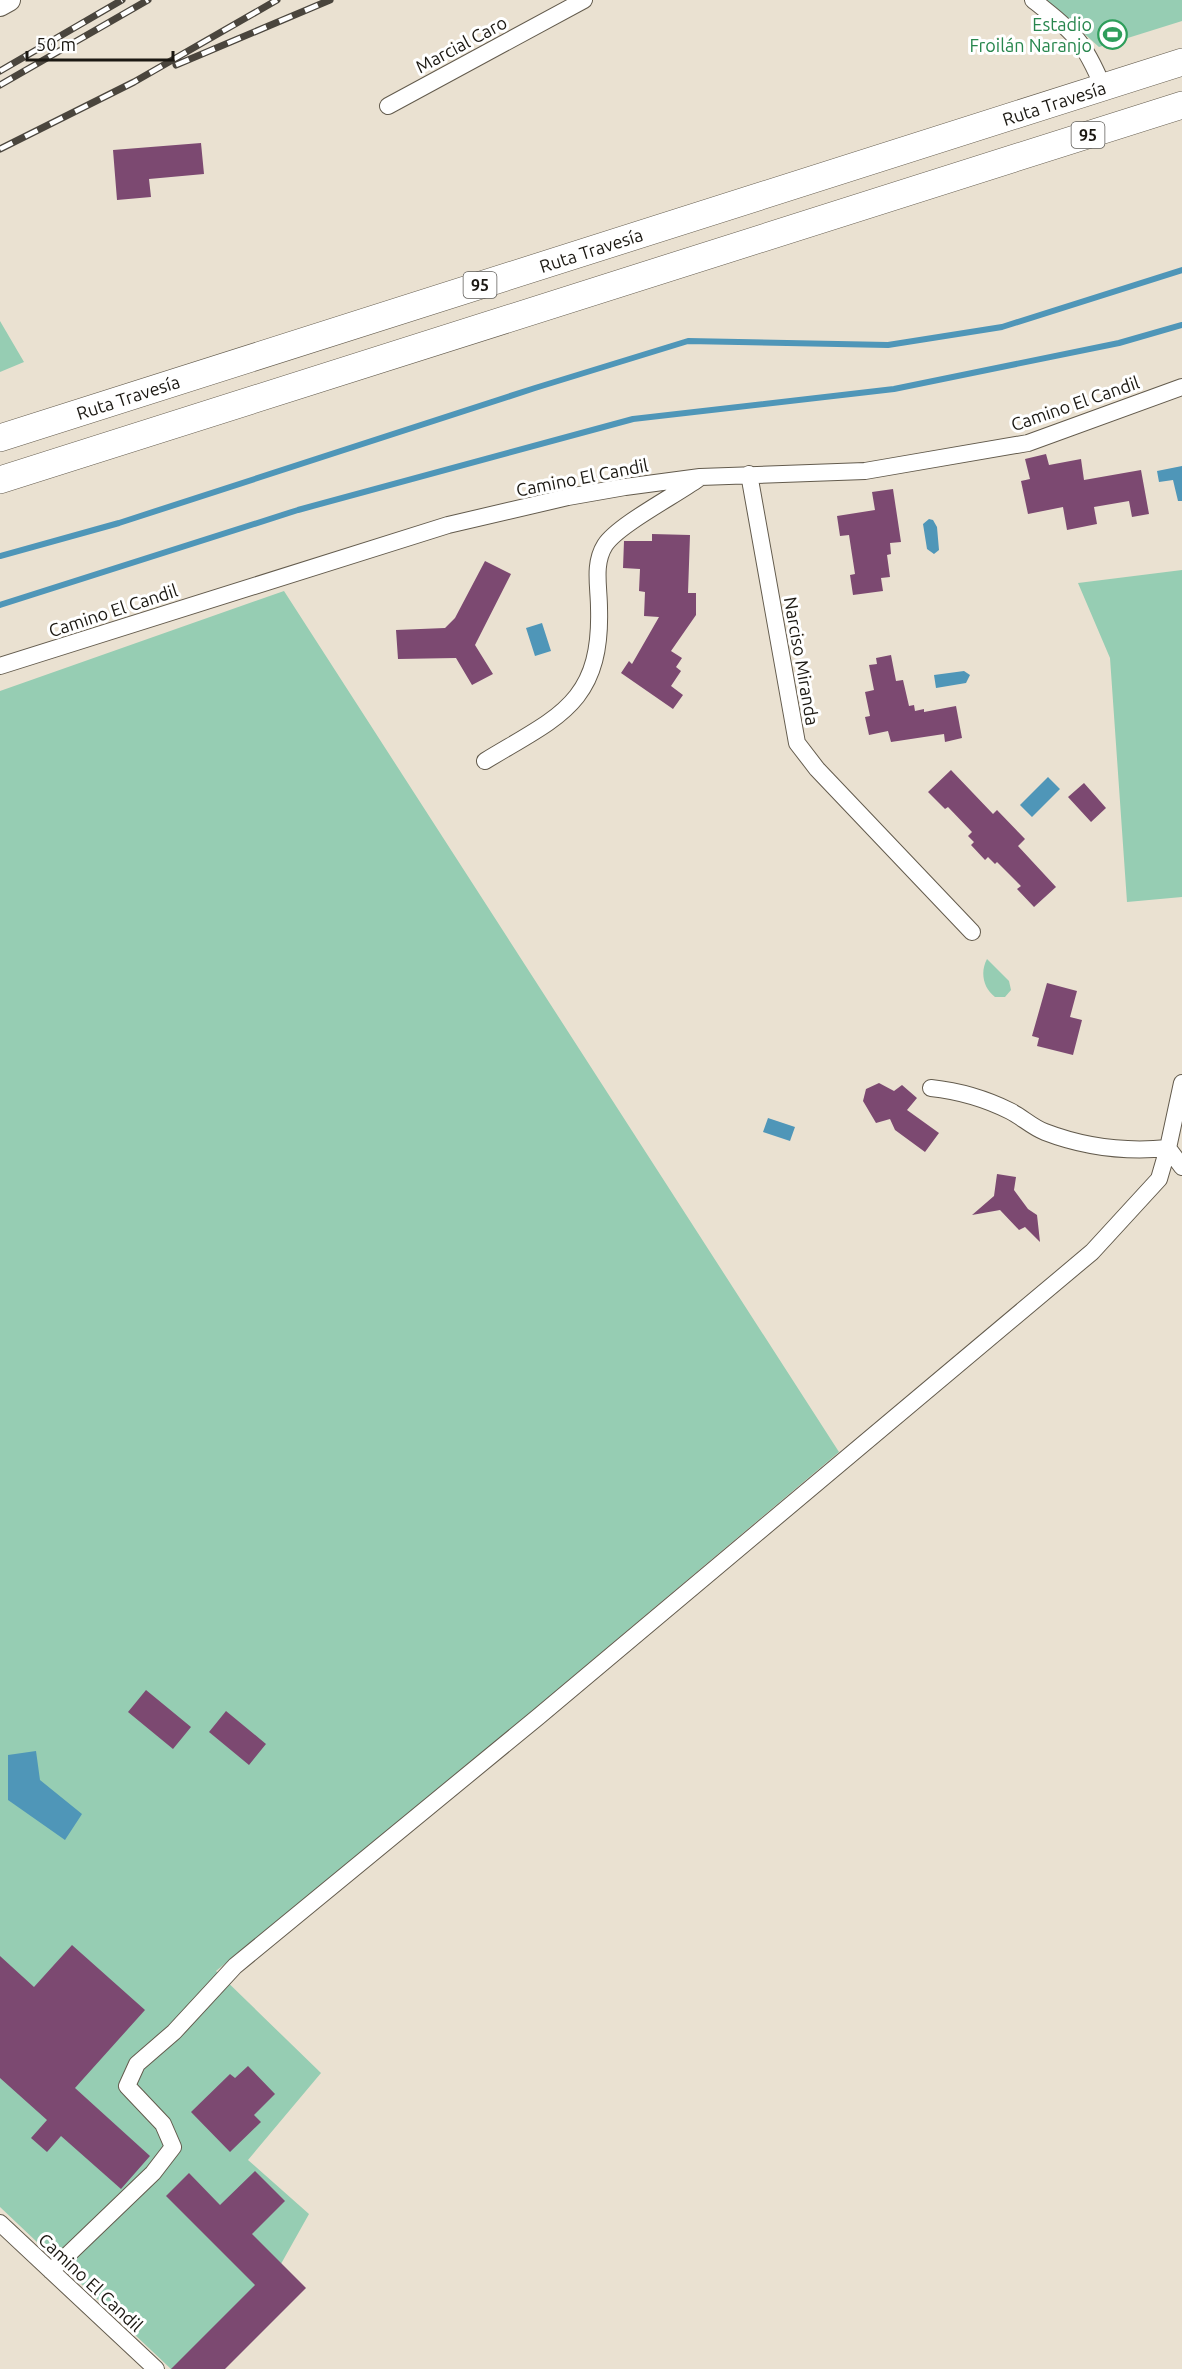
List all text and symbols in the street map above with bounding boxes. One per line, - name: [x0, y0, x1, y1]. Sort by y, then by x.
- street label: Marcial Caro: [412, 12, 510, 76]
- place label: Estadio Froilán Naranjo: [969, 14, 1092, 55]
- sports icon: Estadio Froilán Naranjo: [1097, 18, 1129, 50]
- scale bar: [27, 24, 172, 62]
- text: 50 m: [36, 34, 76, 54]
- street label: Ruta Travesía: [1000, 77, 1108, 129]
- road number: 95: [1072, 122, 1104, 148]
- street label: Ruta Travesía: [537, 224, 645, 276]
- road number: 95: [464, 272, 496, 298]
- street label: Ruta Travesía: [74, 371, 182, 423]
- street label: Camino El Candil: [1008, 372, 1142, 434]
- street label: Camino El Candil: [514, 454, 650, 500]
- street label: Camino El Candil: [46, 580, 180, 640]
- street label: Narciso Miranda: [781, 595, 823, 727]
- street label: Camino El Candil: [35, 2229, 147, 2335]

